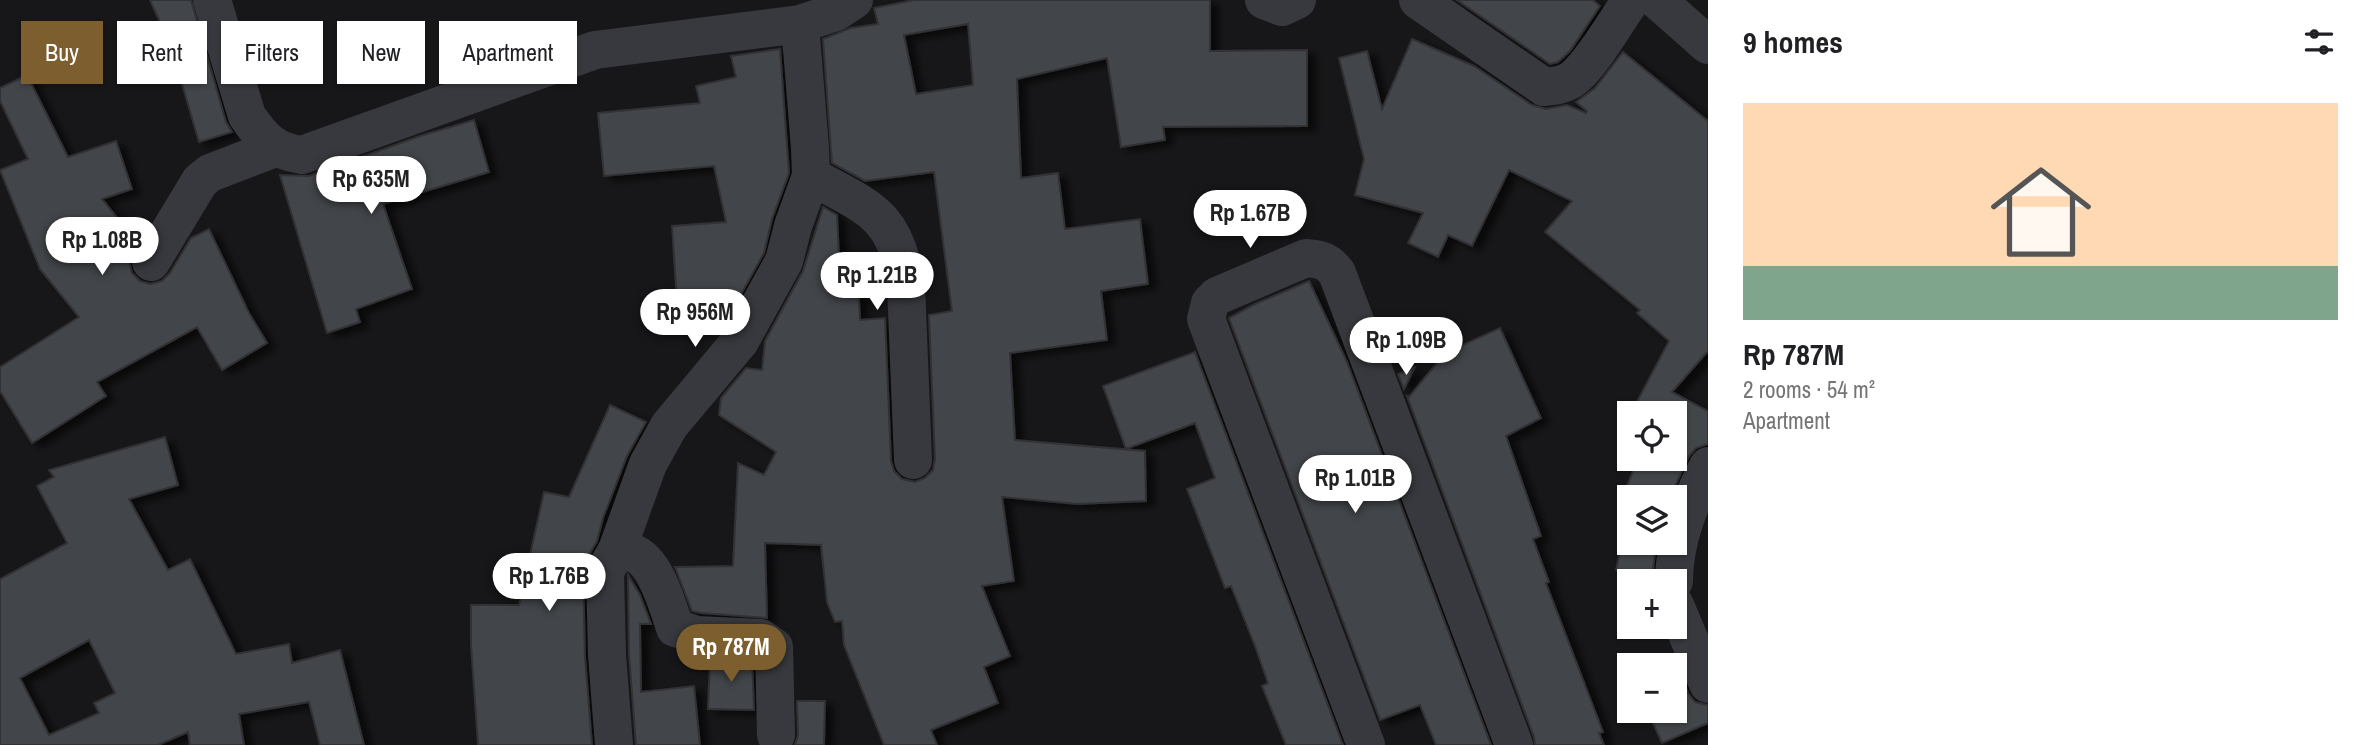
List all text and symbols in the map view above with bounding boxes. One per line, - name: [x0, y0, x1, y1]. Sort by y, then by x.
- chip: Buy: [21, 21, 103, 84]
- chip: Rent: [117, 21, 207, 84]
- chip: Filters: [221, 21, 323, 84]
- chip: New: [337, 21, 425, 84]
- chip: Apartment: [439, 21, 577, 84]
- text: 9 homes: [1743, 22, 1843, 62]
- icon: filters: [2300, 23, 2338, 61]
- icon: home: [1978, 149, 2104, 275]
- pin: Rp 635M: [306, 156, 436, 216]
- text: Rp 635M: [332, 163, 410, 194]
- pin: Rp 1.67B: [1178, 190, 1322, 250]
- text: Rp 1.67B: [1210, 197, 1290, 228]
- pin: Rp 1.08B: [30, 218, 174, 277]
- text: Rp 1.08B: [62, 224, 142, 255]
- pin: Rp 1.21B: [805, 252, 949, 312]
- text: Rp 1.21B: [837, 259, 917, 290]
- pin: Rp 956M: [630, 290, 760, 349]
- text: Rp 956M: [656, 296, 734, 327]
- pin: Rp 1.09B: [1334, 318, 1478, 377]
- text: Rp 1.09B: [1366, 324, 1446, 355]
- text: Rp 787M: [1743, 334, 1844, 374]
- text: 2 rooms · 54 m²: [1743, 374, 1875, 405]
- map controls: [1617, 401, 1687, 723]
- button: locate: [1617, 401, 1687, 471]
- text: Apartment: [1743, 405, 1830, 436]
- pin: Rp 1.01B: [1283, 456, 1427, 515]
- text: Rp 1.01B: [1315, 462, 1395, 493]
- button: layers: [1617, 485, 1687, 555]
- pin: Rp 1.76B: [477, 554, 621, 613]
- text: Rp 1.76B: [509, 560, 589, 591]
- button: +: [1617, 569, 1687, 639]
- pin: Rp 787M: [666, 624, 796, 684]
- text: Rp 787M: [692, 631, 770, 662]
- button: −: [1617, 653, 1687, 723]

